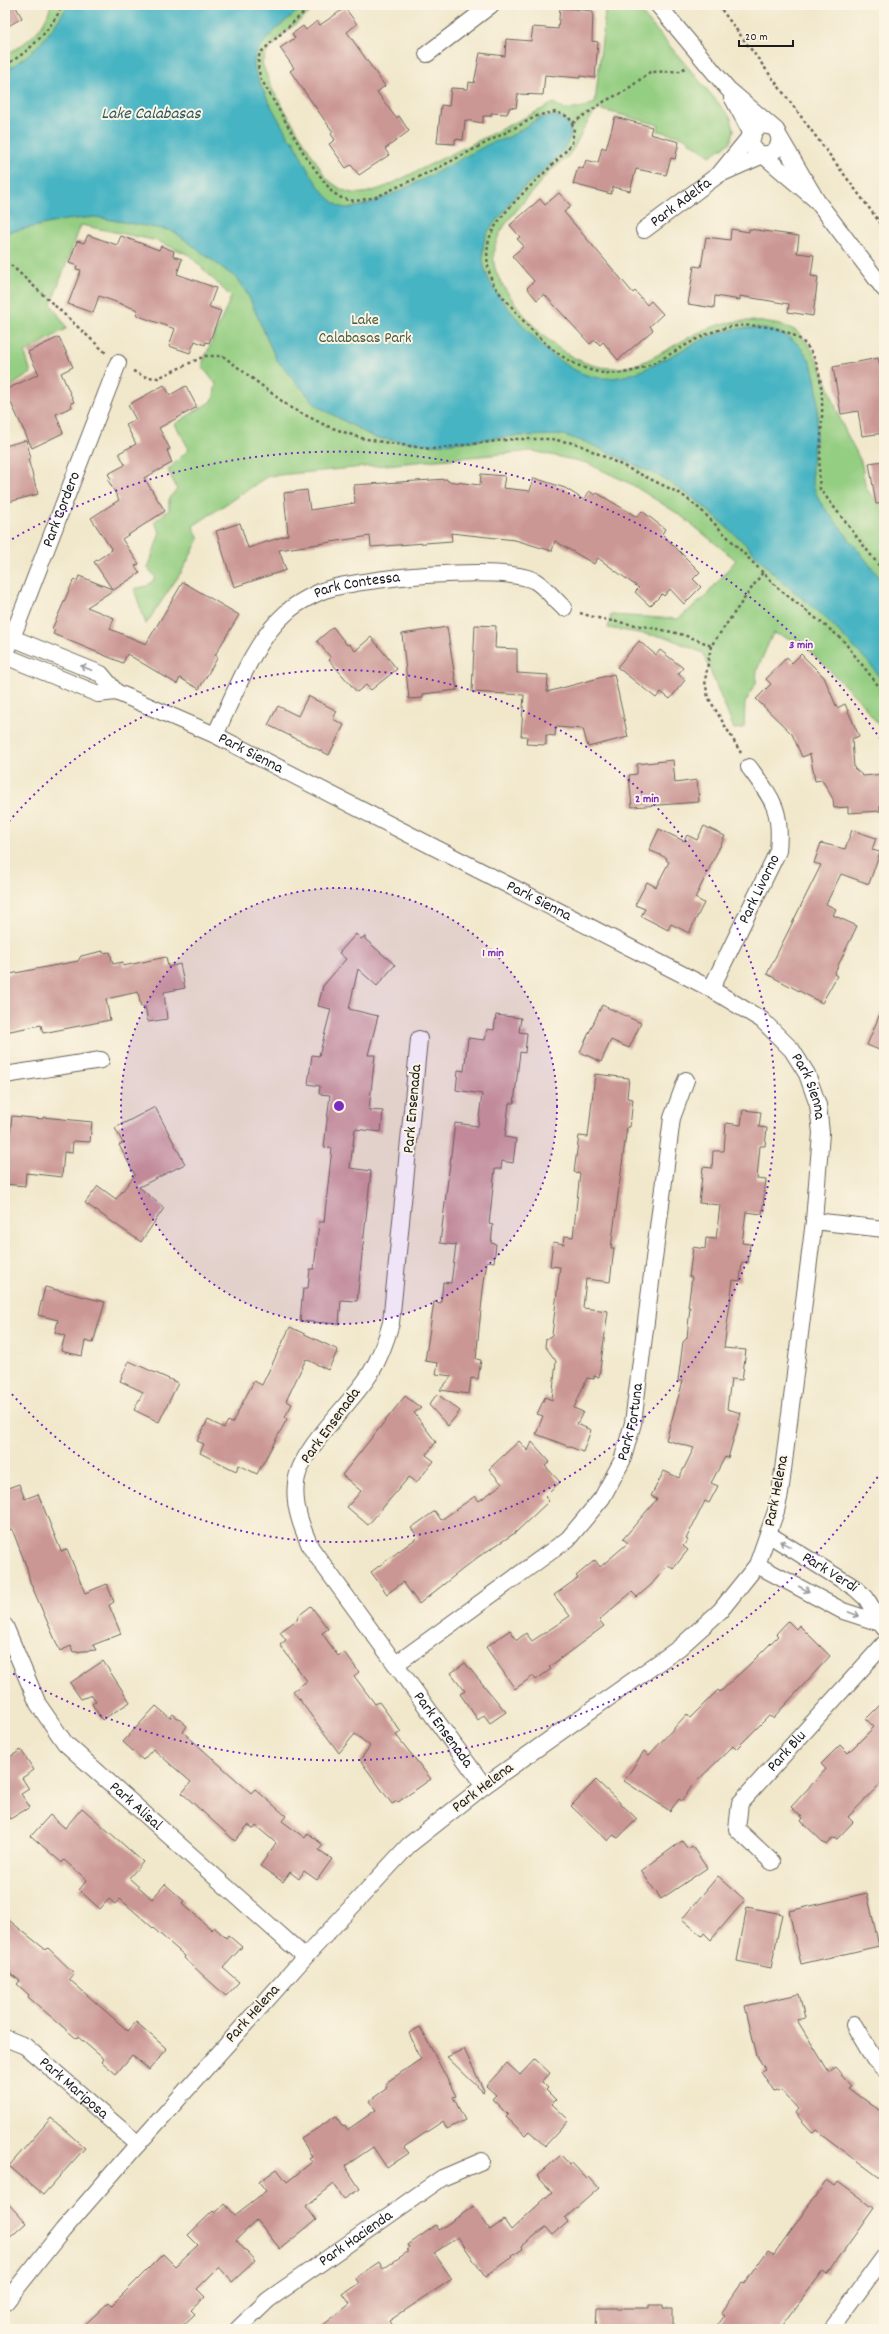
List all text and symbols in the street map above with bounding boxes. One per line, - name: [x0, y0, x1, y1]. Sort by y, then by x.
- scale bar: [739, 22, 793, 48]
- text: 20 m: [745, 29, 768, 46]
- water label: Lake Calabasas: [101, 103, 201, 127]
- street label: Park Adelfa: [645, 172, 717, 233]
- park label: Lake Calabasas Park: [318, 309, 412, 350]
- street label: Park Cordero: [36, 468, 87, 551]
- street label: Park Contessa: [310, 566, 402, 605]
- text: 3 min: [789, 637, 813, 654]
- one-way arrow: [81, 664, 93, 671]
- street label: Park Sienna: [214, 727, 288, 780]
- text: 2 min: [635, 791, 659, 808]
- street label: Park Livorno: [733, 851, 786, 928]
- street label: Park Sienna: [502, 875, 576, 927]
- text: 1 min: [482, 945, 504, 962]
- street label: Park Sienna: [785, 1049, 831, 1121]
- street label: Park Ensenada: [398, 1063, 428, 1154]
- centre of rings: [332, 1099, 346, 1113]
- street label: Park Fortuna: [611, 1381, 650, 1464]
- street label: Park Ensenada: [295, 1383, 367, 1469]
- street label: Park Helena: [759, 1453, 795, 1528]
- one-way arrow: [779, 1539, 791, 1547]
- street label: Park Verdi: [798, 1546, 864, 1598]
- one-way arrow: [798, 1586, 810, 1593]
- one-way arrow: [847, 1611, 859, 1619]
- street label: Park Ensenada: [408, 1687, 479, 1773]
- street label: Park Blu: [762, 1725, 812, 1777]
- street label: Park Helena: [447, 1757, 519, 1819]
- street label: Park Alisal: [104, 1776, 168, 1836]
- street label: Park Helena: [220, 1979, 286, 2048]
- street label: Park Mariposa: [34, 2052, 114, 2125]
- street label: Park Hacienda: [314, 2204, 398, 2272]

